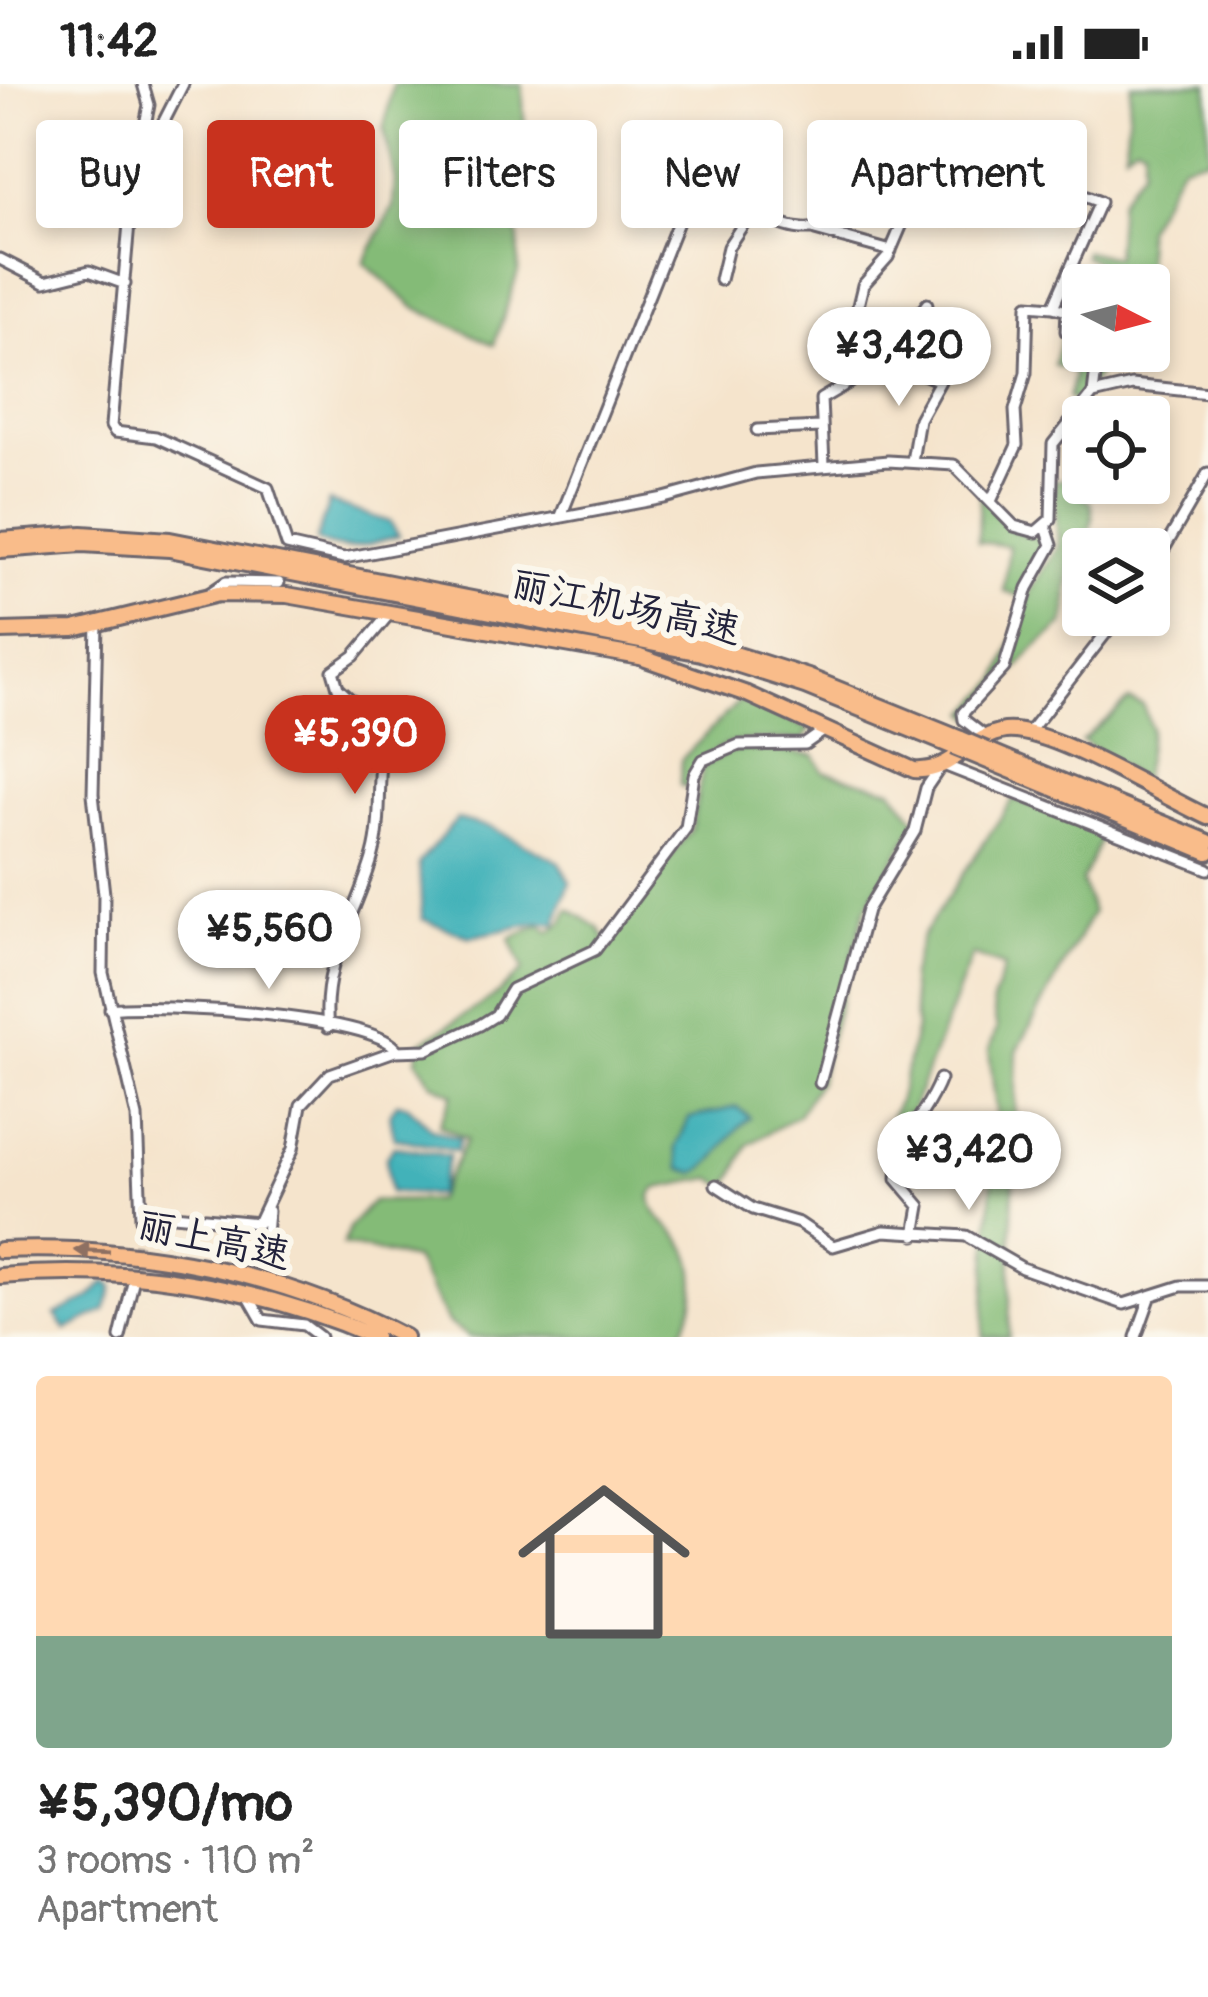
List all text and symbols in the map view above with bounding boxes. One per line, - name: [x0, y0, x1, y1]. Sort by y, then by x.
- text: 11:42: [60, 14, 158, 70]
- chip: Buy: [36, 120, 183, 228]
- chip: Rent: [207, 120, 375, 228]
- chip: Filters: [399, 120, 597, 228]
- chip: New: [621, 120, 783, 228]
- chip: Apartment: [807, 120, 1087, 228]
- north arrow: [1062, 264, 1170, 372]
- map controls: [1062, 264, 1170, 636]
- pin: ¥3,420: [801, 307, 997, 409]
- text: ¥3,420: [834, 321, 964, 370]
- button: locate: [1062, 396, 1170, 504]
- button: layers: [1062, 528, 1170, 636]
- street label: 丽江机场高速: [506, 559, 746, 655]
- pin: ¥5,390: [257, 695, 453, 797]
- text: ¥5,390: [292, 709, 418, 758]
- pin: ¥5,560: [171, 890, 367, 992]
- text: ¥5,560: [205, 904, 333, 953]
- pin: ¥3,420: [871, 1111, 1067, 1213]
- text: ¥3,420: [904, 1125, 1034, 1174]
- street label: 丽上高速: [133, 1200, 295, 1280]
- one-way arrow: [72, 1241, 110, 1260]
- icon: home: [496, 1454, 712, 1670]
- text: ¥5,390/mo: [36, 1772, 293, 1836]
- text: 3 rooms · 110 m²: [36, 1836, 315, 1885]
- text: Apartment: [36, 1885, 218, 1934]

